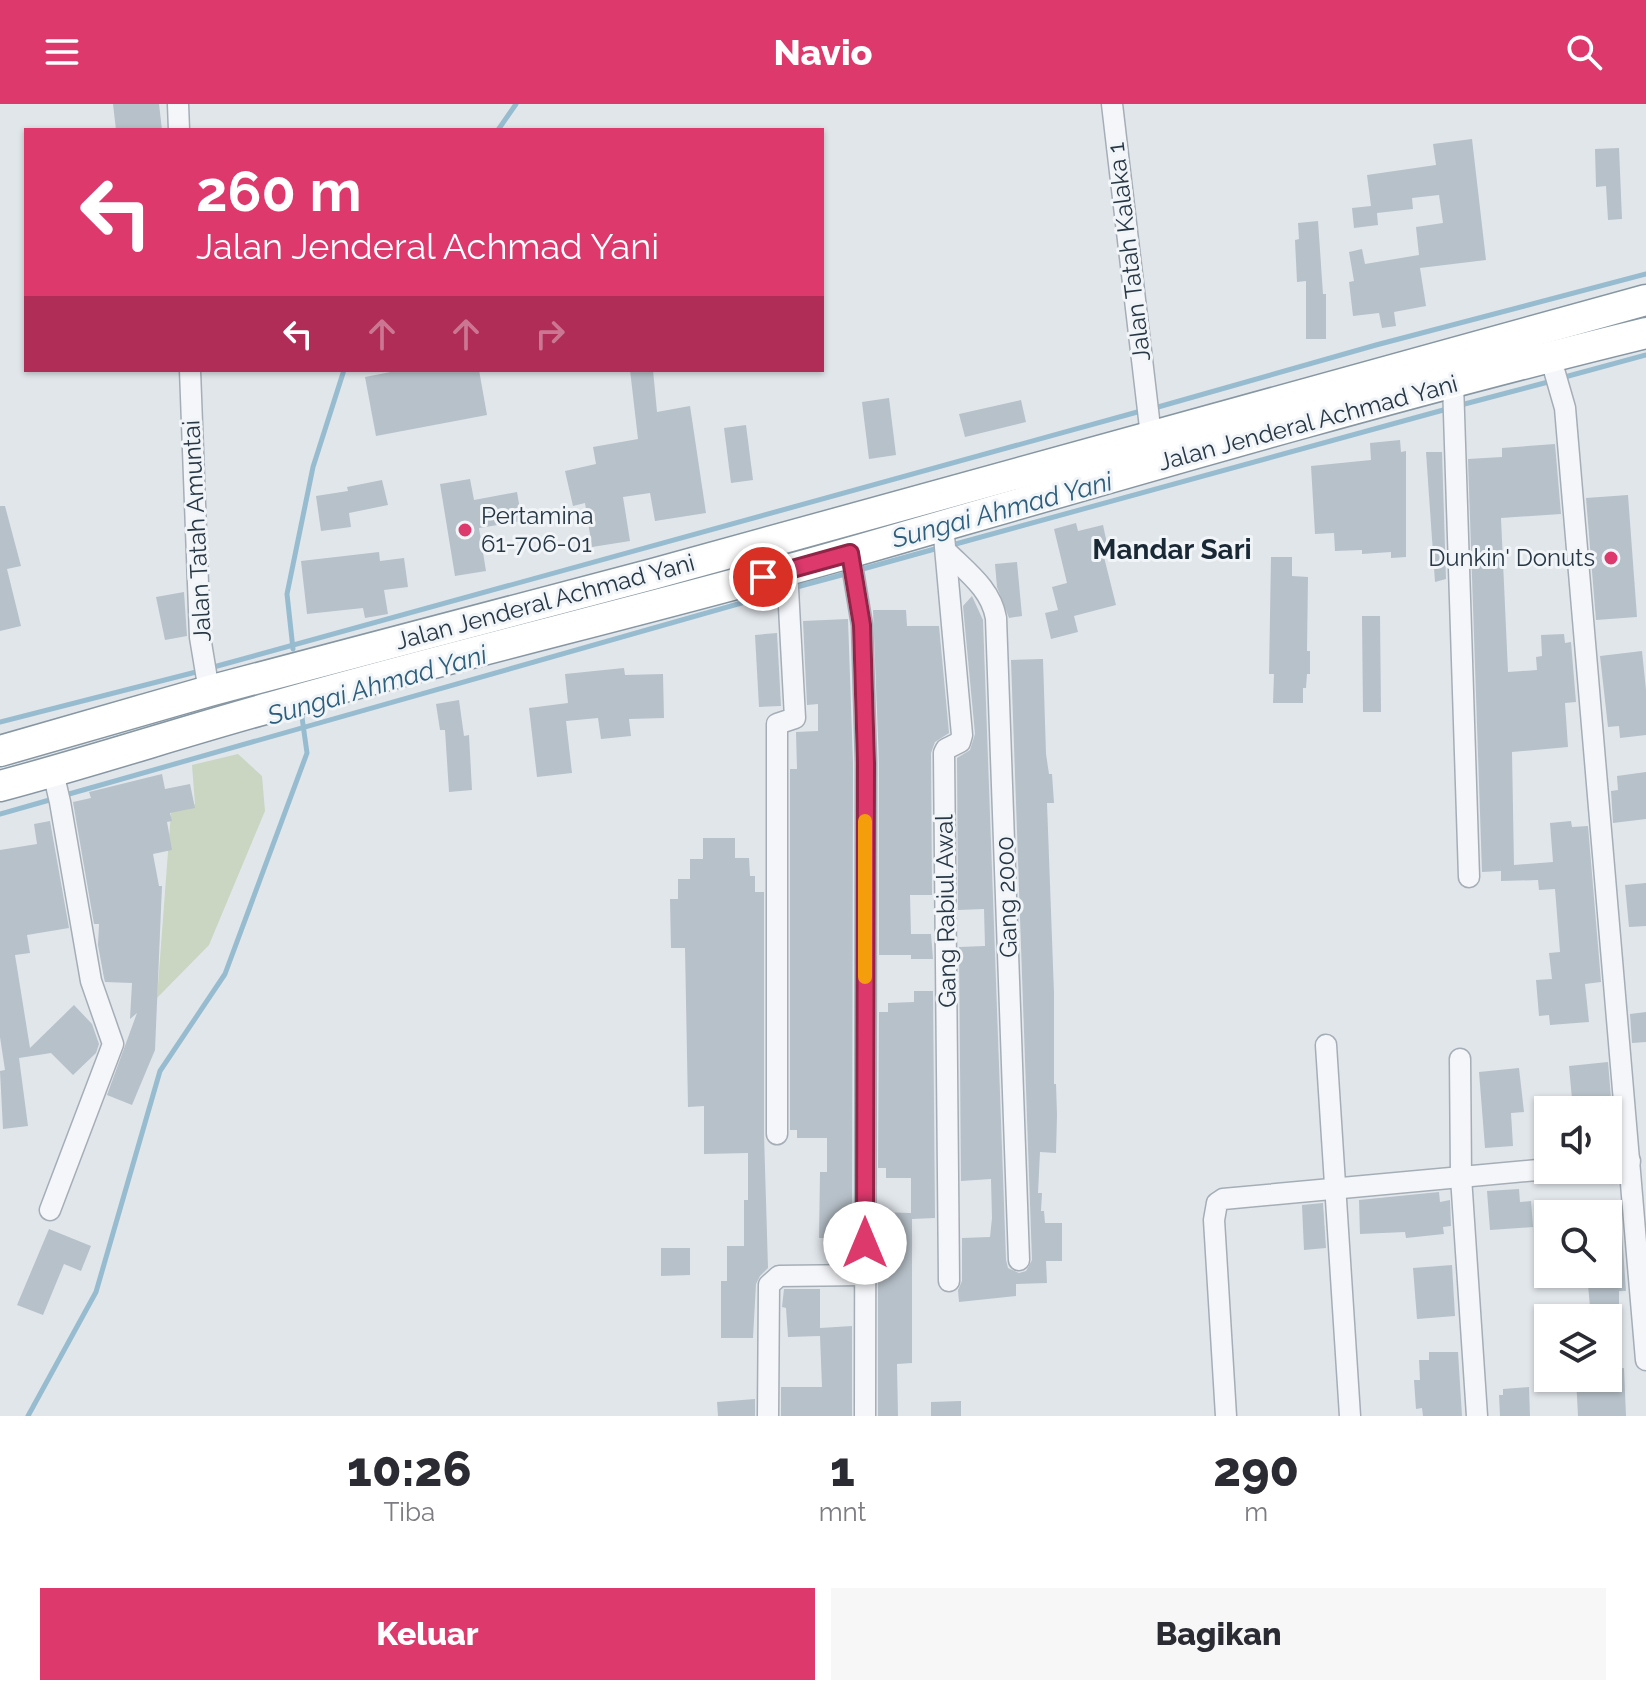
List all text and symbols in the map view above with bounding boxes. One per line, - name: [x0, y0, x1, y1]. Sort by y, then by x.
- icon: menu: [40, 30, 84, 74]
- icon: search: [1562, 30, 1606, 74]
- text: Navio: [773, 31, 873, 73]
- street label: Jalan Tatah Kalaka 1: [1101, 141, 1156, 363]
- text: 260 m: [196, 158, 362, 224]
- icon: left: [64, 160, 168, 264]
- text: Jalan Jenderal Achmad Yani: [196, 225, 659, 267]
- icon: left: [276, 312, 320, 356]
- icon: ahead: [360, 312, 404, 356]
- icon: ahead: [444, 312, 488, 356]
- icon: right: [528, 312, 572, 356]
- street label: Jalan Jenderal Achmad Yani: [1155, 369, 1461, 476]
- street label: Jalan Tatah Amuntai: [176, 420, 217, 643]
- water label: Sungai Ahmad Yani: [888, 466, 1117, 554]
- place label: Pertamina 61-706-01: [481, 501, 594, 558]
- marker: Pertamina 61-706-01: [456, 521, 474, 539]
- district label: Mandar Sari: [1092, 533, 1252, 566]
- pin: [729, 543, 797, 611]
- place label: Dunkin' Donuts: [1428, 543, 1595, 572]
- street label: Jalan Jenderal Achmad Yani: [392, 548, 698, 655]
- marker: Dunkin' Donuts: [1602, 549, 1620, 567]
- icon: arrive: [741, 555, 785, 599]
- water label: Sungai Ahmad Yani: [263, 639, 492, 731]
- street label: Gang Rabiul Awal: [929, 814, 962, 1008]
- street label: Gang 2000: [990, 836, 1023, 958]
- map controls: [1534, 1096, 1622, 1392]
- button: sound: [1534, 1096, 1622, 1184]
- button: search: [1534, 1200, 1622, 1288]
- position arrow: [823, 1201, 907, 1285]
- button: layers: [1534, 1304, 1622, 1392]
- text: 10:26: [347, 1441, 472, 1497]
- text: 1: [830, 1441, 855, 1497]
- text: 290: [1213, 1441, 1299, 1497]
- text: Tiba: [383, 1497, 435, 1527]
- text: mnt: [819, 1497, 866, 1527]
- text: m: [1244, 1497, 1268, 1527]
- button: Keluar: [40, 1588, 815, 1680]
- button: Bagikan: [831, 1588, 1606, 1680]

